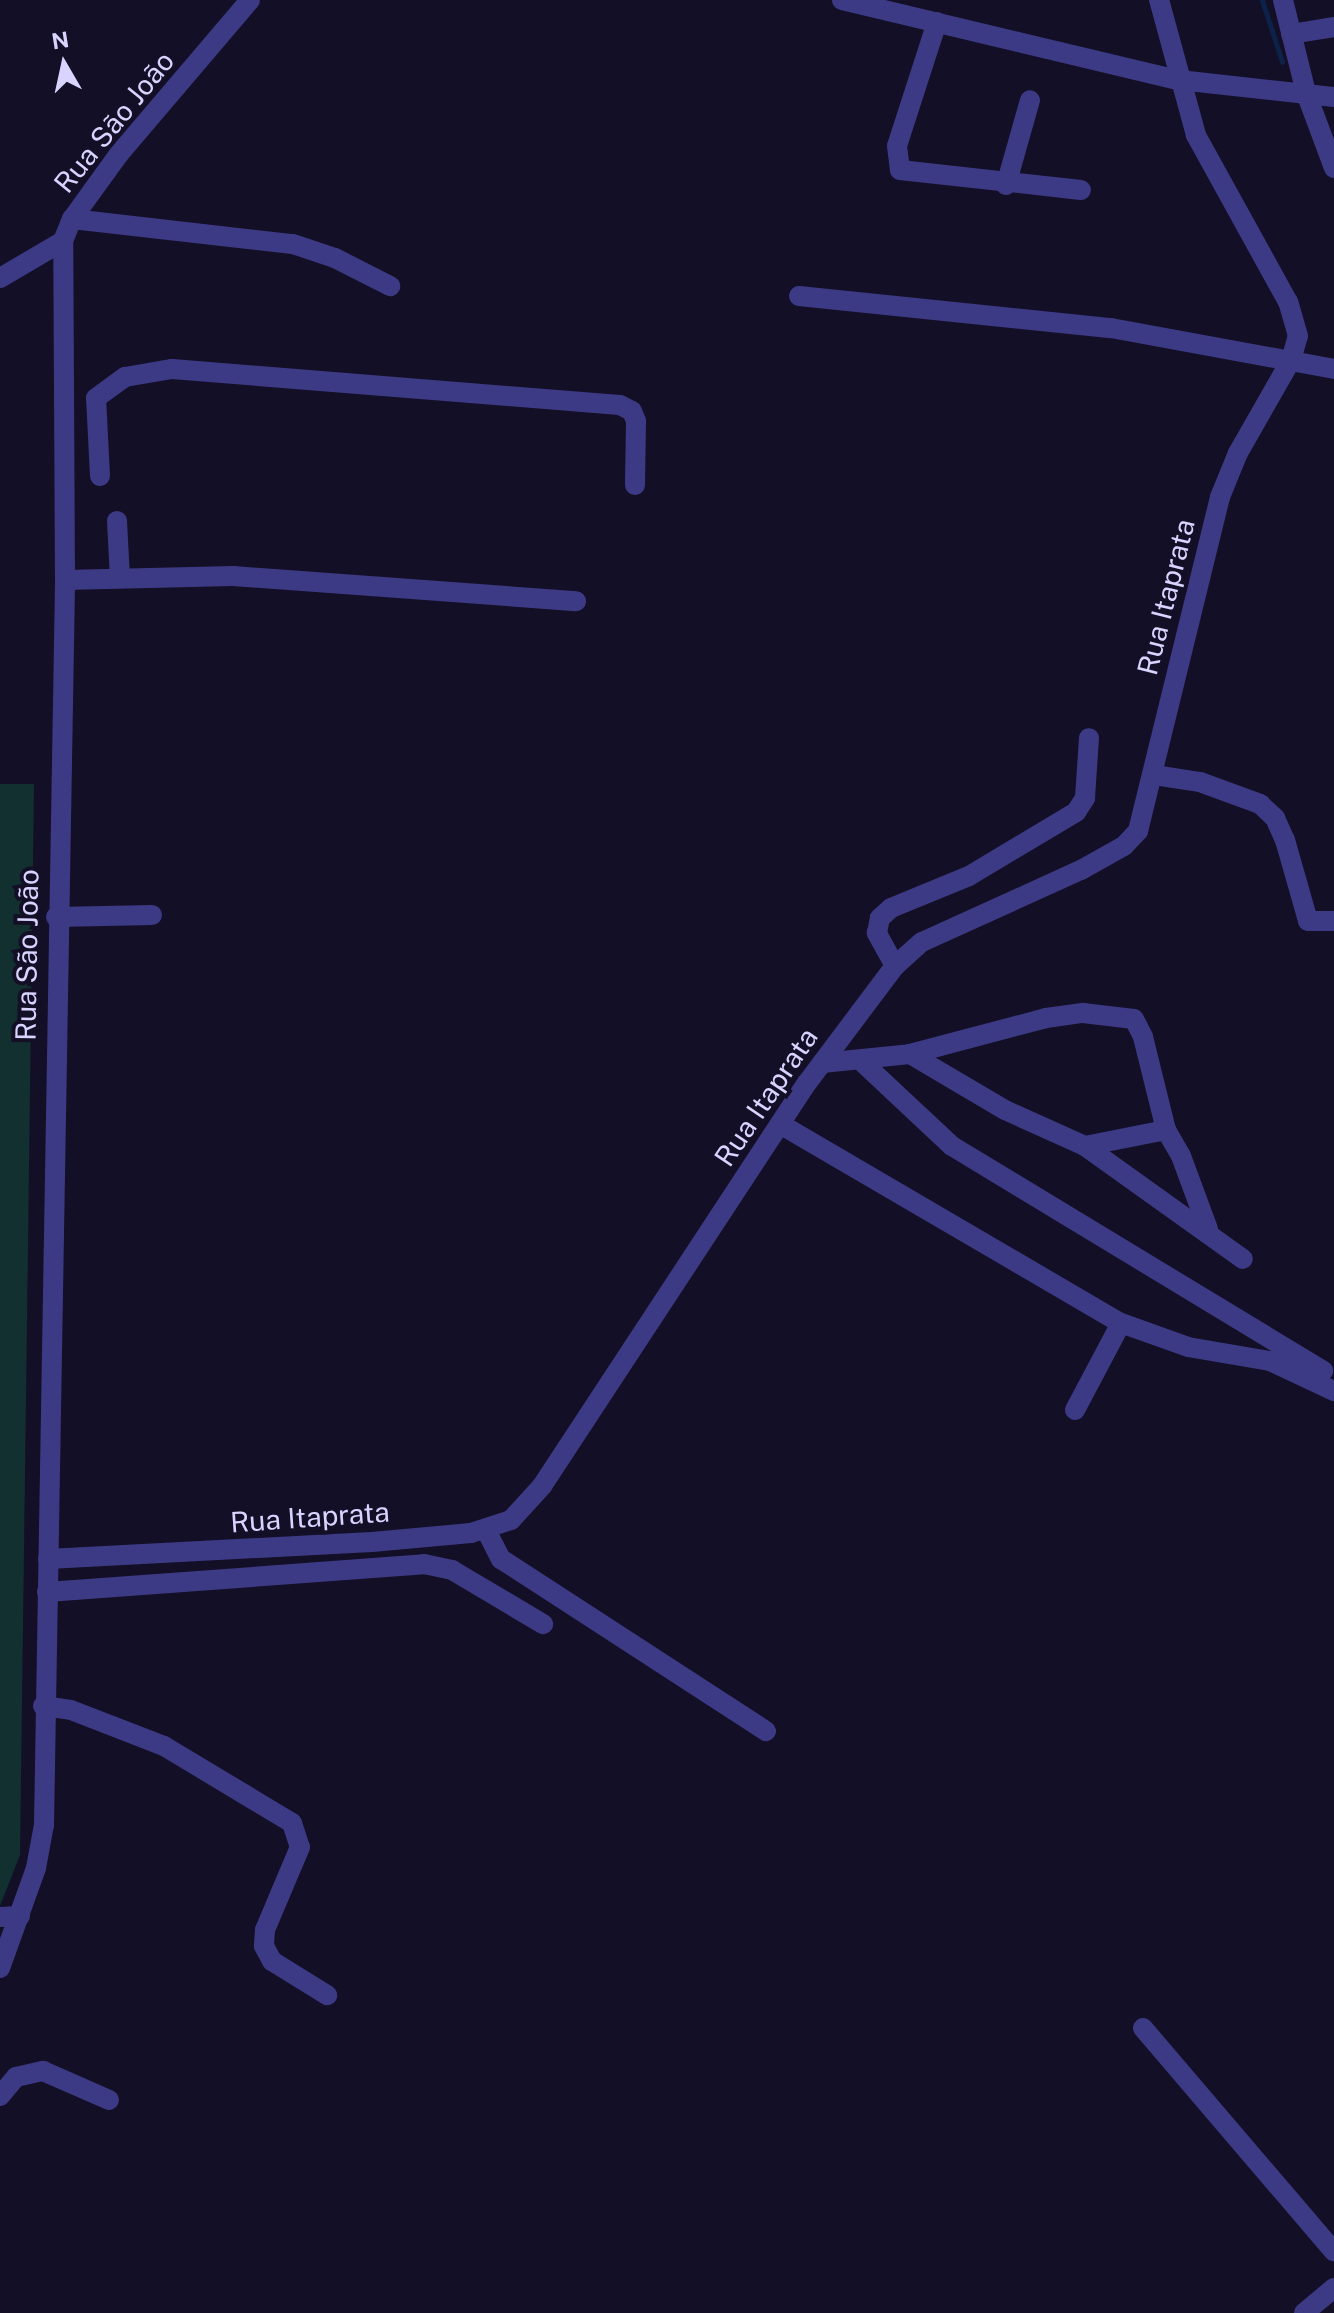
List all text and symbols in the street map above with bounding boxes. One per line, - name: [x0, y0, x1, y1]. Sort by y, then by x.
- north arrow: [24, 24, 104, 104]
- text: N: [50, 26, 71, 54]
- street label: Rua São João: [47, 45, 181, 199]
- street label: Rua Itaprata: [1130, 516, 1202, 678]
- street label: Rua São João: [9, 869, 45, 1041]
- street label: Rua Itaprata: [707, 1021, 825, 1173]
- street label: Rua Itaprata: [229, 1495, 391, 1539]

